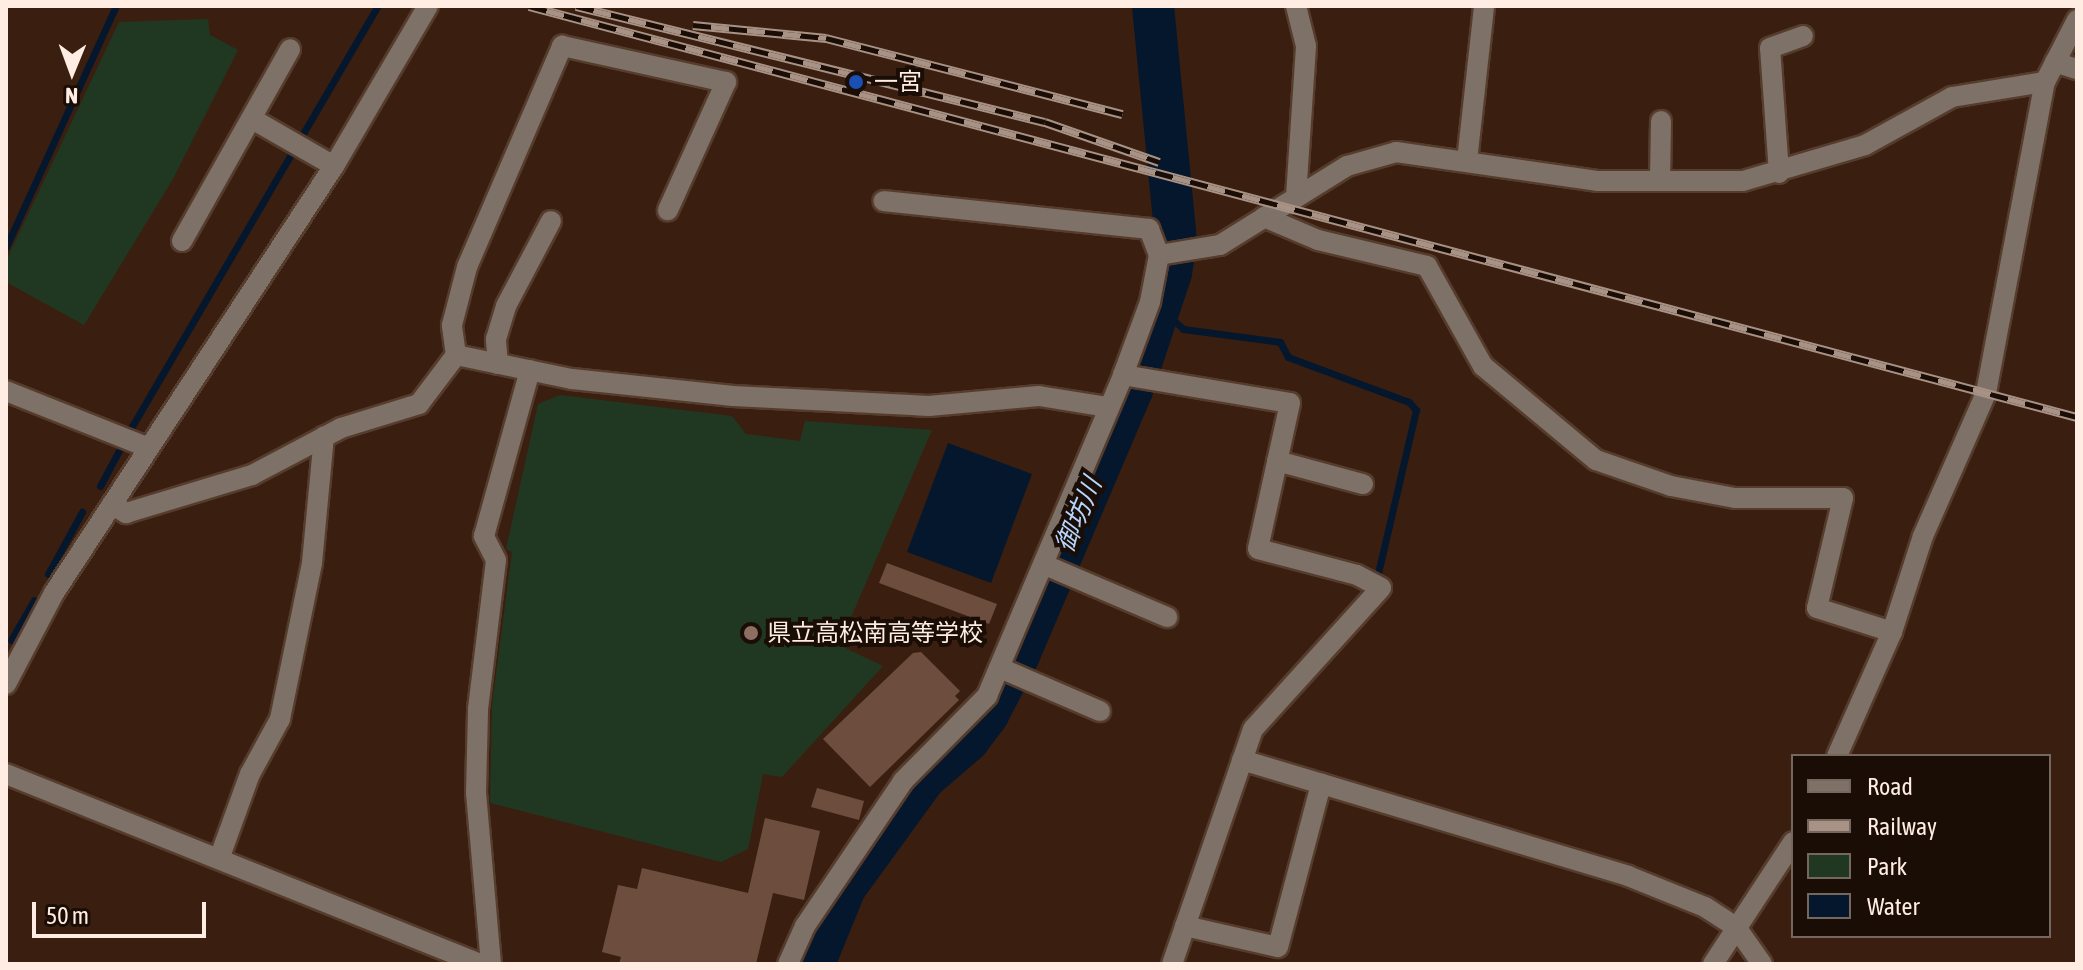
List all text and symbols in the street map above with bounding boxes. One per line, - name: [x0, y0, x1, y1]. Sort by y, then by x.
- north arrow: [32, 32, 112, 112]
- place label: 一宮: [874, 68, 922, 96]
- marker: 一宮: [845, 71, 867, 93]
- text: N: [65, 83, 78, 109]
- water label: 御坊川: [1049, 473, 1109, 557]
- place label: 県立高松南高等学校: [767, 619, 983, 647]
- marker: 県立高松南高等学校: [742, 624, 760, 642]
- legend: [1791, 754, 2051, 938]
- text: Road: [1867, 773, 1913, 800]
- text: Railway: [1867, 813, 1937, 840]
- text: Park: [1867, 853, 1907, 880]
- scale bar: [36, 886, 210, 936]
- text: Water: [1867, 893, 1920, 920]
- text: 50 m: [46, 902, 89, 929]

